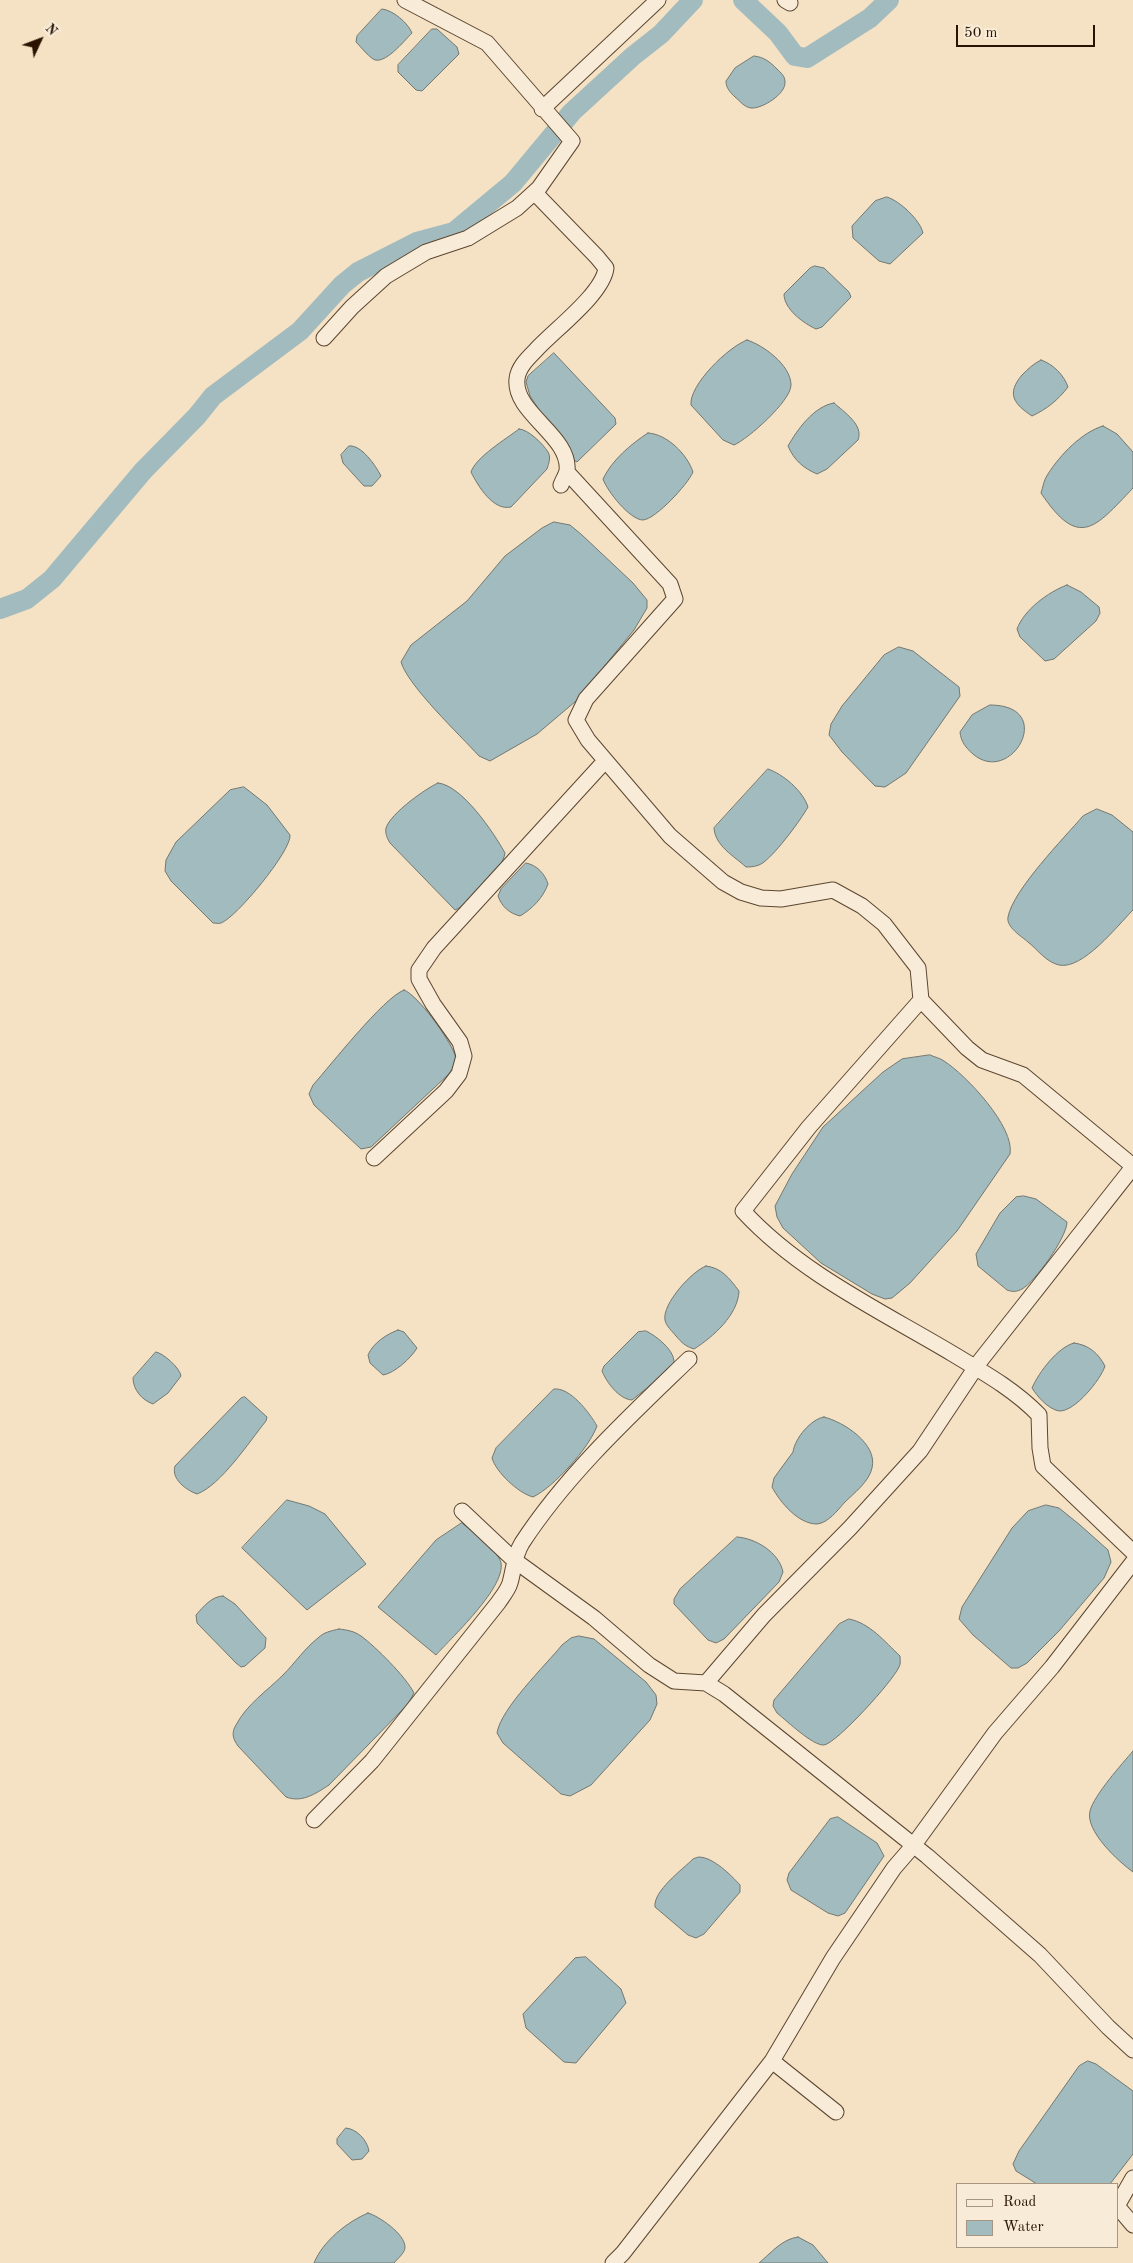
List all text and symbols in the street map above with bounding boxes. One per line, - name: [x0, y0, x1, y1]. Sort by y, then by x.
- north arrow: [15, 15, 65, 65]
- scale bar: [958, 15, 1097, 47]
- text: N: [42, 21, 60, 38]
- text: 50 m: [964, 26, 998, 41]
- legend: [956, 2183, 1118, 2248]
- text: Road: [1003, 2195, 1036, 2210]
- text: Water: [1003, 2220, 1044, 2235]

